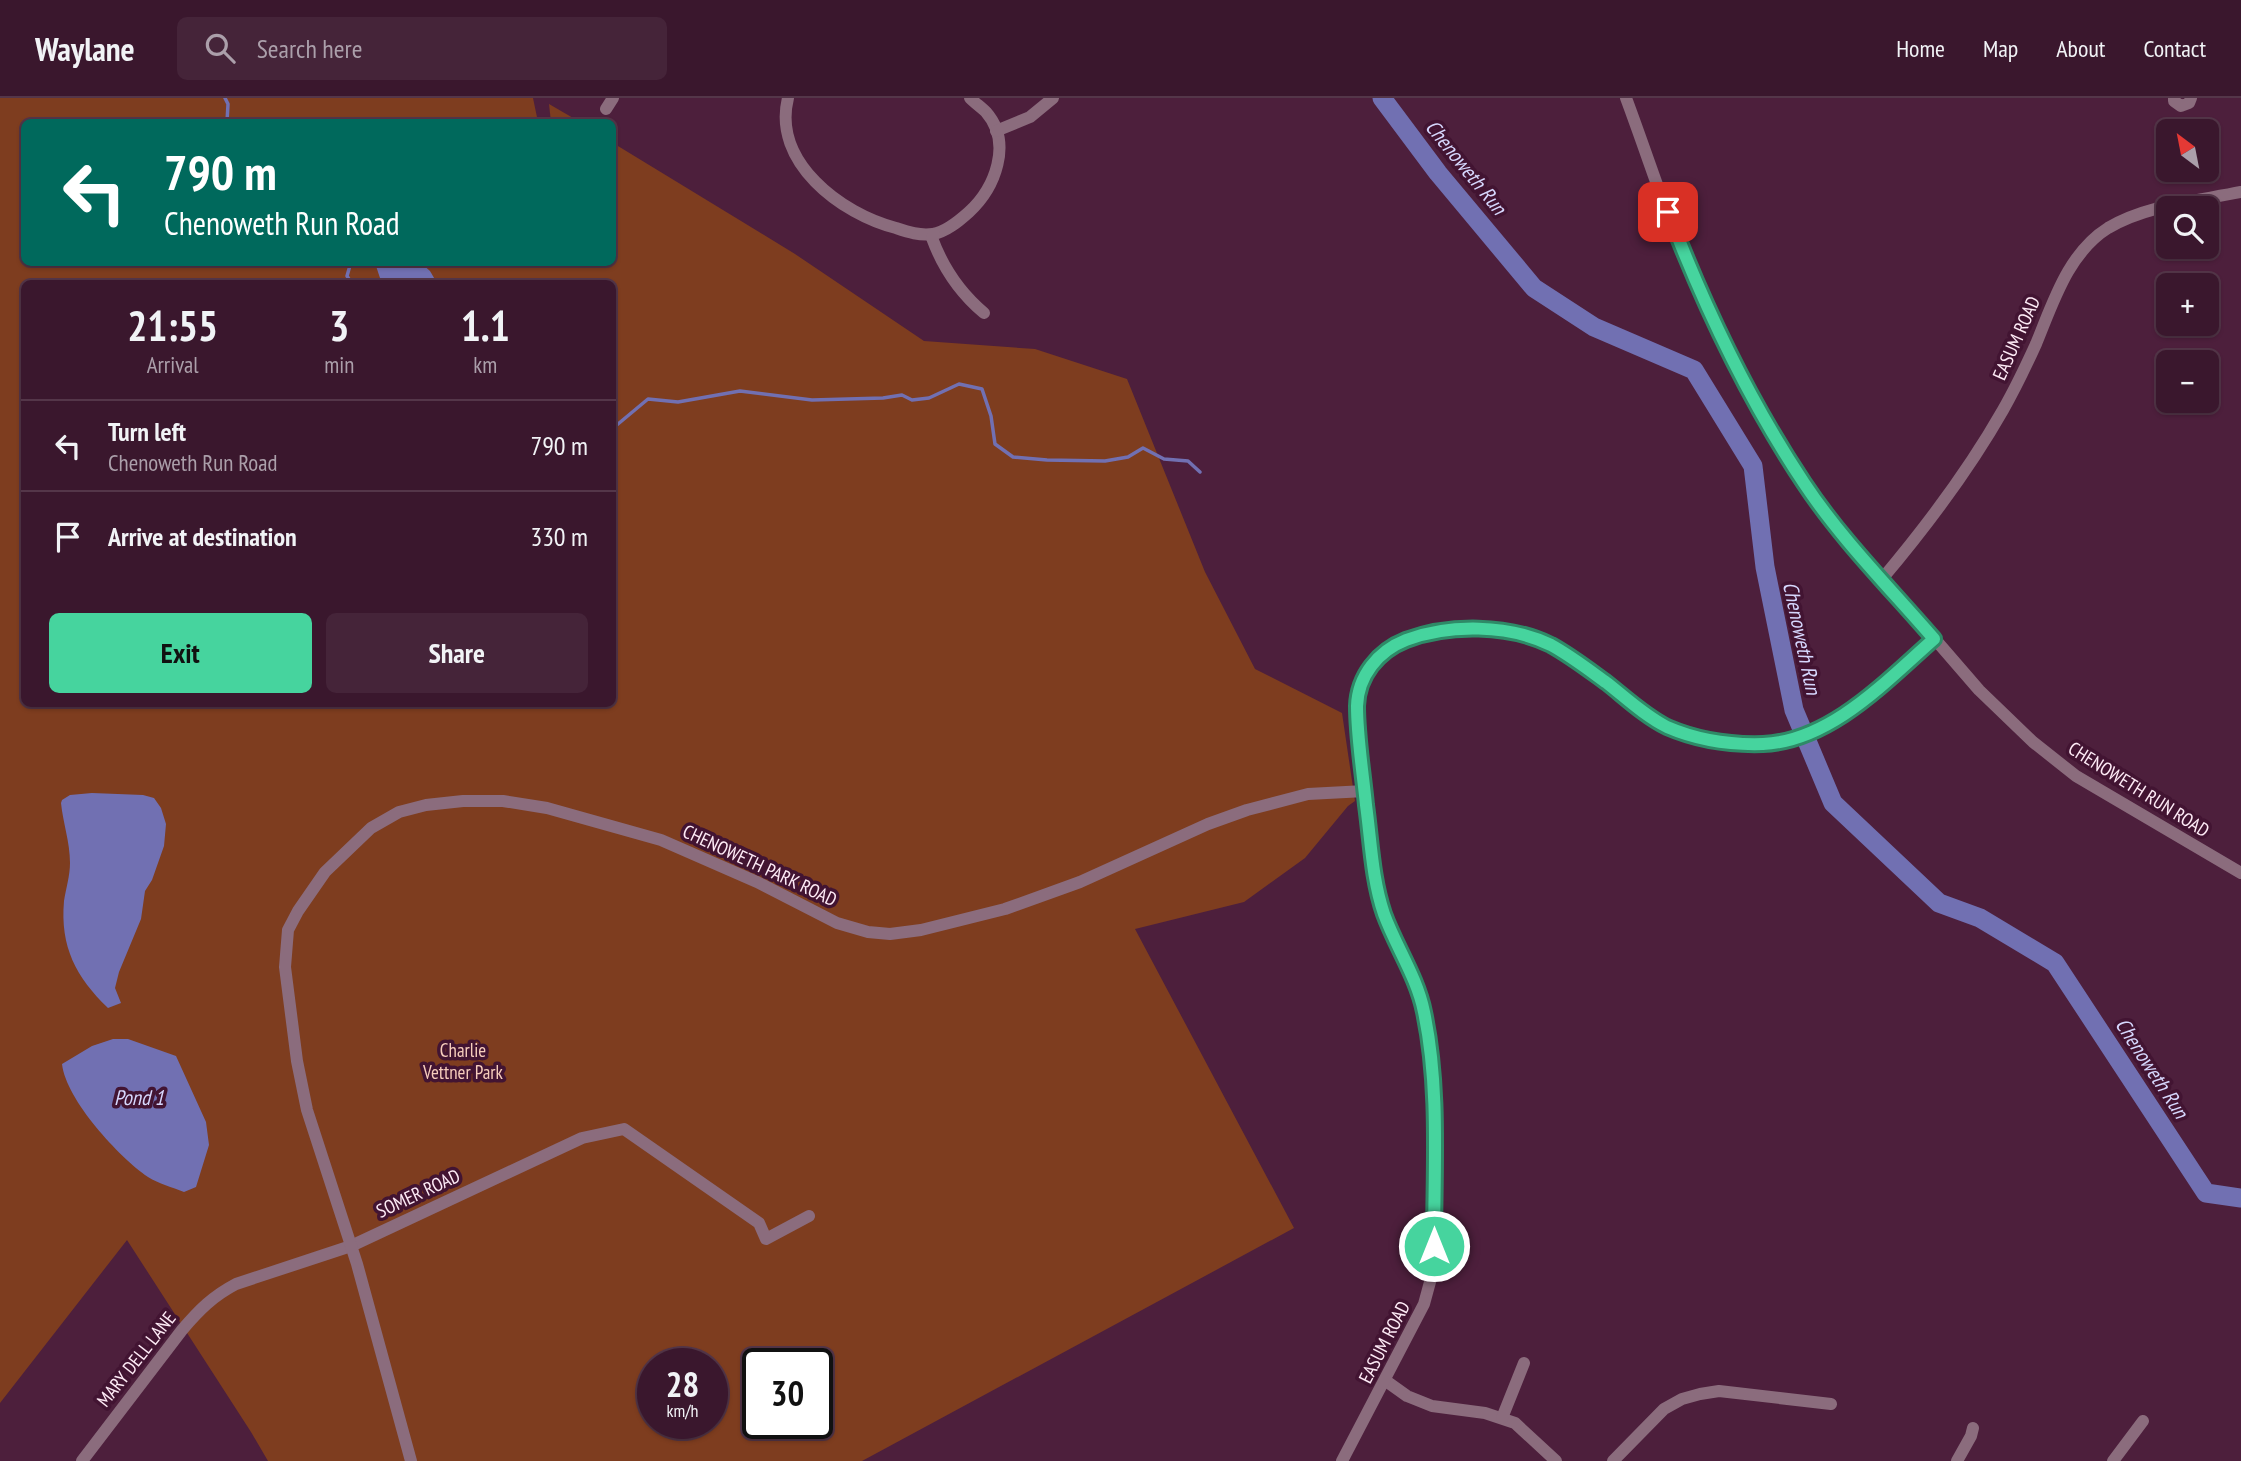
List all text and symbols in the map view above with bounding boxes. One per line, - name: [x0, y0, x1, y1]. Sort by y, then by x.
- search box: [177, 17, 667, 80]
- text: Waylane: [35, 27, 135, 70]
- icon: search: [201, 29, 239, 67]
- text: Search here: [257, 32, 362, 65]
- text: Home: [1896, 33, 1945, 64]
- text: Map: [1983, 33, 2018, 64]
- text: About: [2056, 33, 2105, 64]
- text: Contact: [2143, 33, 2206, 64]
- water label: Chenoweth Run: [1420, 114, 1514, 221]
- north arrow: [2156, 119, 2219, 182]
- map controls: [2156, 119, 2219, 413]
- text: 790 m: [164, 140, 277, 204]
- icon: left: [49, 147, 140, 238]
- pin: [1638, 182, 1698, 242]
- icon: arrive: [1649, 193, 1687, 231]
- button: search: [2156, 196, 2219, 259]
- text: Chenoweth Run Road: [164, 202, 400, 244]
- button: +: [2156, 273, 2219, 336]
- street label: EASUM ROAD: [1987, 293, 2045, 383]
- text: 21:55: [127, 298, 218, 353]
- text: 3: [329, 298, 349, 353]
- text: 1.1: [461, 298, 510, 353]
- text: Arrival: [147, 350, 199, 379]
- text: min: [324, 350, 354, 379]
- text: km: [473, 350, 497, 379]
- button: −: [2156, 350, 2219, 413]
- text: Turn left: [108, 415, 186, 448]
- icon: left: [49, 427, 87, 465]
- text: 790 m: [530, 429, 588, 462]
- text: Chenoweth Run Road: [108, 448, 277, 477]
- icon: arrive: [49, 518, 87, 556]
- text: Arrive at destination: [108, 520, 297, 553]
- text: 330 m: [530, 520, 588, 553]
- water label: Chenoweth Run: [1777, 579, 1827, 698]
- button: Exit: [49, 613, 312, 693]
- button: Share: [326, 613, 588, 693]
- street label: CHENOWETH RUN ROAD: [2064, 736, 2214, 842]
- street label: CHENOWETH PARK ROAD: [679, 819, 841, 911]
- water label: Chenoweth Run: [2110, 1013, 2195, 1125]
- park label: Charlie Vettner Park: [422, 1038, 504, 1084]
- water label: Pond 1: [114, 1084, 165, 1111]
- street label: SOMER ROAD: [372, 1163, 464, 1223]
- position arrow: [1397, 1209, 1471, 1283]
- street label: EASUM ROAD: [1353, 1297, 1415, 1387]
- street label: MARY DELL LANE: [91, 1307, 181, 1411]
- speed limit sign: 30: [742, 1348, 833, 1439]
- text: 28: [666, 1361, 699, 1407]
- text: km/h: [667, 1399, 698, 1422]

